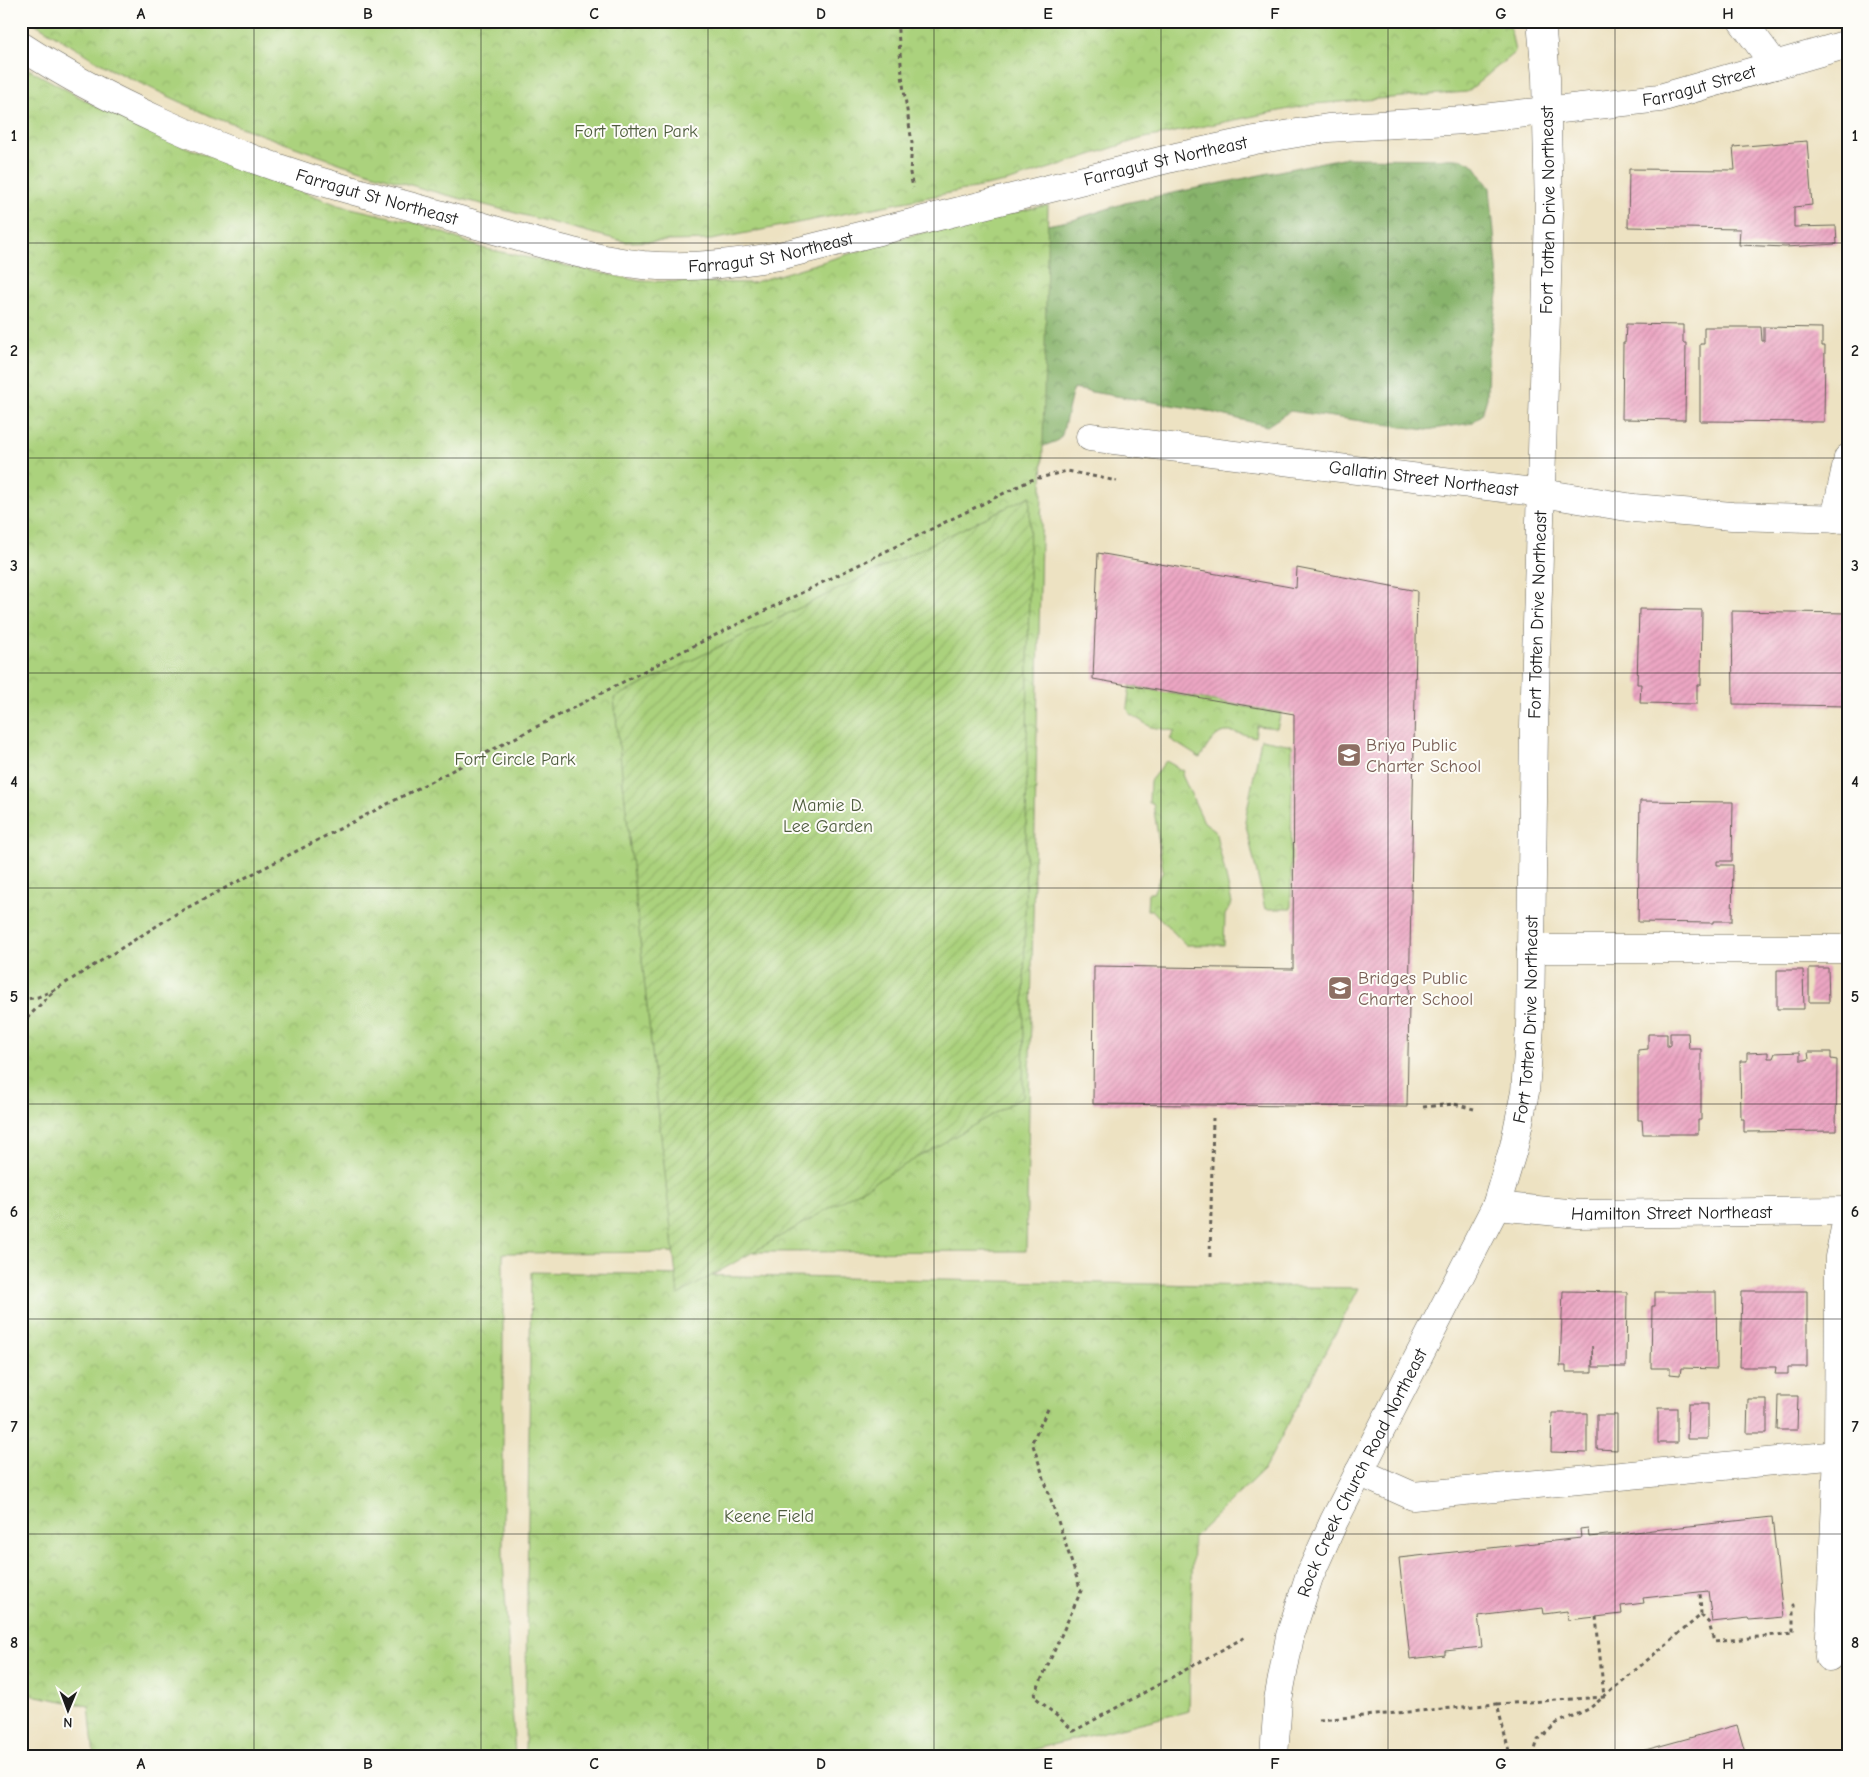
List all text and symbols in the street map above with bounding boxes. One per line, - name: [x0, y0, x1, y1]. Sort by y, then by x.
- text: A: [137, 5, 146, 23]
- text: B: [363, 5, 373, 23]
- text: C: [589, 5, 599, 23]
- text: D: [816, 5, 826, 23]
- text: E: [1043, 5, 1053, 23]
- text: F: [1270, 5, 1280, 23]
- text: G: [1495, 5, 1507, 23]
- text: H: [1722, 5, 1734, 23]
- street label: Farragut Street: [1641, 61, 1759, 111]
- street label: Fort Totten Drive Northeast: [1536, 105, 1560, 314]
- park label: Fort Totten Park: [574, 121, 698, 142]
- text: 1: [11, 127, 17, 145]
- text: 1: [1852, 127, 1858, 145]
- street label: Farragut St Northeast: [1082, 132, 1250, 191]
- street label: Farragut St Northeast: [293, 164, 461, 230]
- street label: Farragut St Northeast: [688, 228, 856, 277]
- text: 2: [10, 342, 18, 360]
- text: 2: [1851, 342, 1859, 360]
- street label: Gallatin Street Northeast: [1328, 457, 1520, 501]
- street label: Fort Totten Drive Northeast: [1524, 510, 1551, 719]
- text: 3: [10, 557, 18, 575]
- text: 3: [1851, 557, 1859, 575]
- place label: Briya Public Charter School: [1366, 735, 1481, 777]
- school or university icon: Briya Public Charter School: [1336, 742, 1362, 768]
- park label: Fort Circle Park: [454, 749, 576, 770]
- text: 4: [10, 773, 18, 791]
- text: 4: [1851, 773, 1859, 791]
- park label: Mamie D. Lee Garden: [783, 795, 873, 837]
- street label: Fort Totten Drive Northeast: [1509, 915, 1542, 1125]
- place label: Bridges Public Charter School: [1358, 968, 1473, 1010]
- school or university icon: Bridges Public Charter School: [1327, 975, 1353, 1001]
- text: 5: [10, 988, 18, 1006]
- text: 5: [1851, 988, 1859, 1006]
- street label: Hamilton Street Northeast: [1570, 1202, 1773, 1226]
- text: 6: [10, 1203, 18, 1221]
- text: 6: [1851, 1203, 1859, 1221]
- street label: Rock Creek Church Road Northeast: [1293, 1344, 1432, 1600]
- text: 7: [10, 1418, 18, 1436]
- text: 7: [1851, 1418, 1859, 1436]
- park label: Keene Field: [724, 1506, 814, 1527]
- text: 8: [10, 1634, 18, 1652]
- text: 8: [1851, 1634, 1859, 1652]
- north arrow: [42, 1684, 92, 1734]
- text: N: [63, 1714, 72, 1731]
- text: A: [137, 1755, 146, 1773]
- text: B: [363, 1755, 373, 1773]
- text: C: [589, 1755, 599, 1773]
- text: D: [816, 1755, 826, 1773]
- text: E: [1043, 1755, 1053, 1773]
- text: F: [1270, 1755, 1280, 1773]
- text: G: [1495, 1755, 1507, 1773]
- text: H: [1722, 1755, 1734, 1773]

